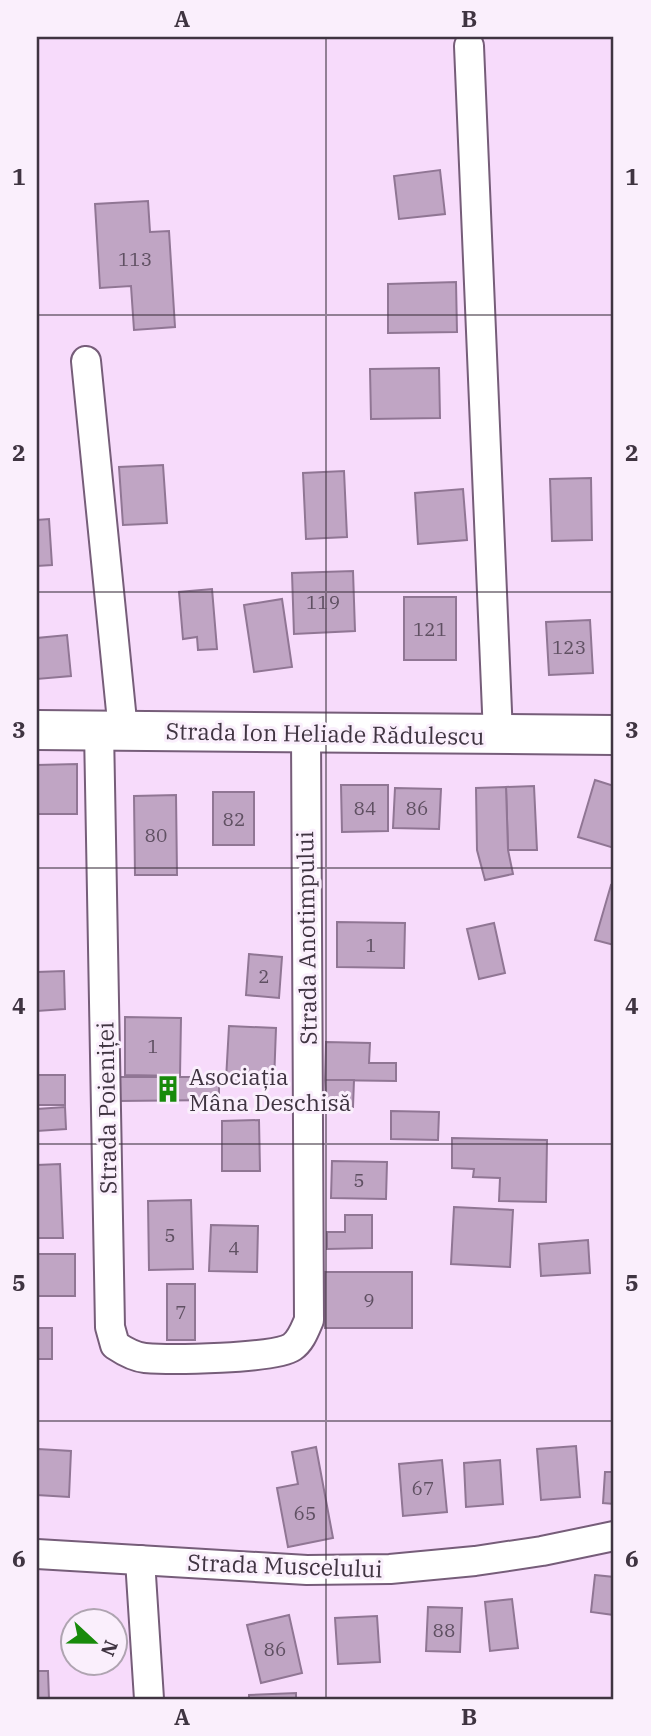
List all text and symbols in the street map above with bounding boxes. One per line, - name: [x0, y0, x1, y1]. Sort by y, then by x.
- text: A: [174, 3, 190, 33]
- text: B: [461, 3, 477, 33]
- text: 1: [12, 161, 26, 191]
- text: 1: [625, 161, 639, 191]
- house number: 113: [118, 247, 152, 271]
- text: 2: [12, 437, 26, 467]
- text: 2: [625, 437, 639, 467]
- house number: 119: [306, 590, 340, 614]
- house number: 121: [413, 617, 447, 641]
- house number: 123: [552, 635, 586, 659]
- text: 3: [12, 714, 26, 744]
- text: 3: [625, 714, 639, 744]
- street label: Strada Ion Heliade Rădulescu: [165, 715, 485, 751]
- house number: 84: [354, 796, 376, 820]
- house number: 86: [406, 796, 428, 820]
- house number: 82: [223, 807, 245, 831]
- house number: 80: [145, 823, 167, 847]
- street label: Strada Anotimpului: [289, 831, 323, 1045]
- house number: 1: [365, 933, 377, 957]
- house number: 2: [258, 964, 270, 988]
- text: 4: [12, 990, 26, 1020]
- text: 4: [625, 990, 639, 1020]
- street label: Strada Poieniței: [89, 1022, 123, 1194]
- house number: 1: [147, 1034, 159, 1058]
- place label: Asociația Mâna Deschisă: [189, 1061, 351, 1117]
- building icon: Asociația Mâna Deschisă: [153, 1074, 183, 1104]
- house number: 5: [353, 1168, 365, 1192]
- house number: 5: [164, 1223, 176, 1247]
- house number: 4: [228, 1236, 240, 1260]
- text: 5: [12, 1267, 26, 1297]
- text: 5: [625, 1267, 639, 1297]
- house number: 9: [363, 1288, 375, 1312]
- house number: 7: [175, 1300, 187, 1324]
- house number: 67: [412, 1476, 434, 1500]
- house number: 65: [294, 1501, 316, 1525]
- text: 6: [12, 1543, 26, 1573]
- text: 6: [625, 1543, 639, 1573]
- street label: Strada Muscelului: [187, 1547, 383, 1583]
- north arrow: [60, 1606, 130, 1676]
- house number: 88: [433, 1618, 455, 1642]
- text: N: [96, 1637, 124, 1660]
- house number: 86: [264, 1637, 286, 1661]
- text: A: [174, 1701, 190, 1731]
- text: B: [461, 1701, 477, 1731]

